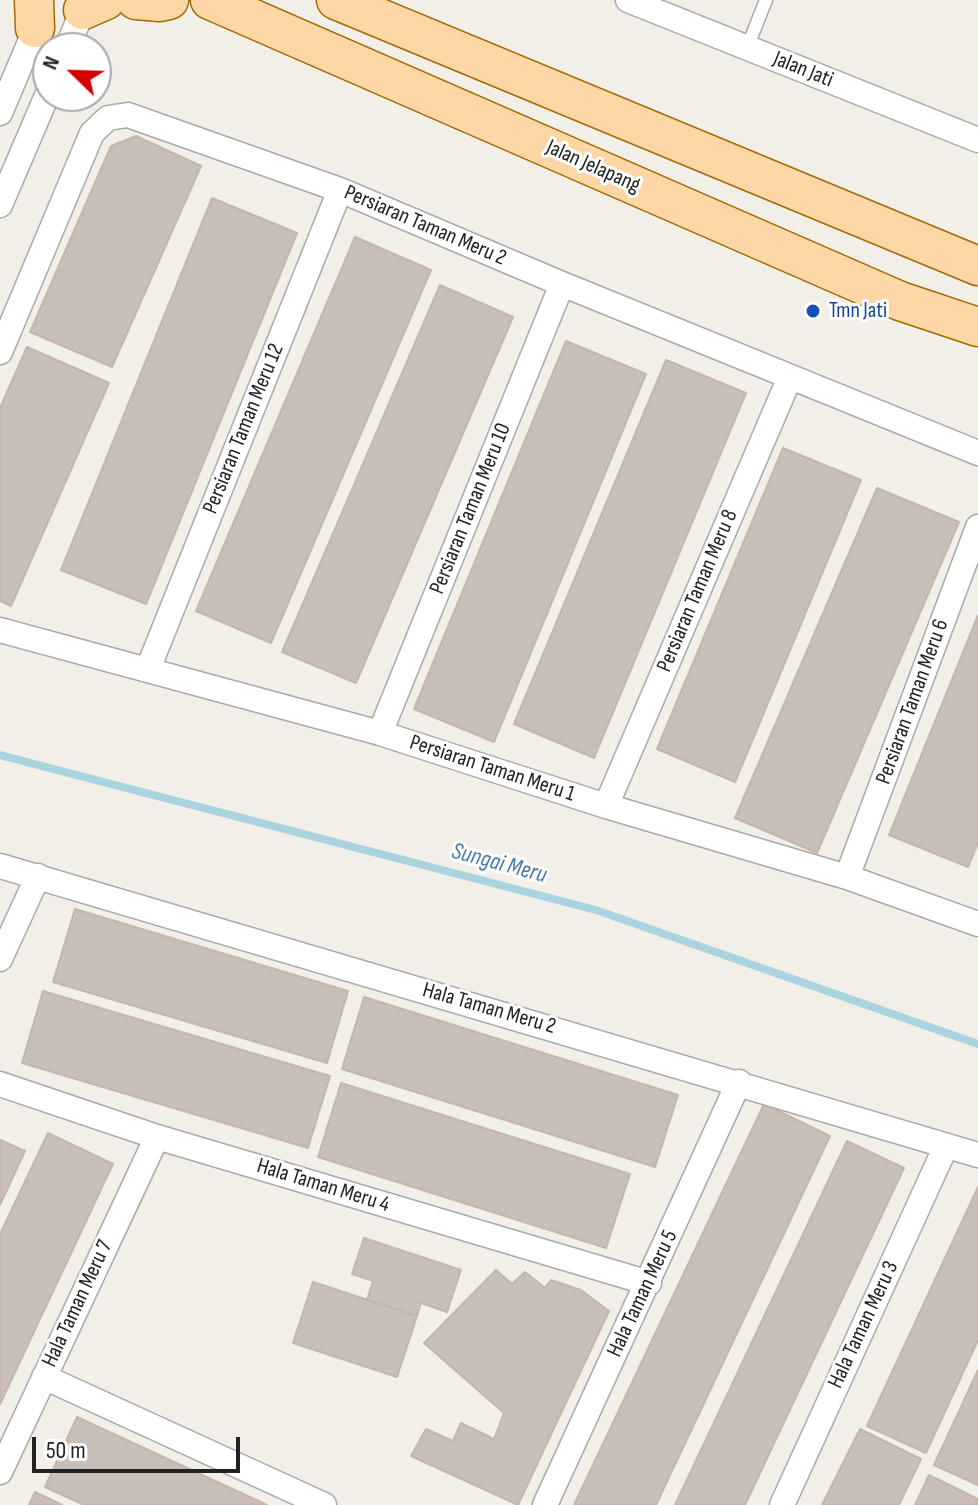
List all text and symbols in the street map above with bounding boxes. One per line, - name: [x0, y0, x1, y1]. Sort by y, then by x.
- north arrow: [32, 32, 112, 112]
- street label: Jalan Jati: [769, 46, 837, 94]
- text: N: [37, 53, 66, 74]
- street label: Jalan Jelapang: [542, 135, 644, 199]
- street label: Persiaran Taman Meru 2: [340, 180, 510, 272]
- place label: Tmn Jati: [829, 298, 887, 324]
- marker: Tmn Jati: [804, 302, 822, 320]
- street label: Persiaran Taman Meru 12: [198, 340, 290, 518]
- street label: Persiaran Taman Meru 10: [425, 420, 517, 598]
- street label: Persiaran Taman Meru 8: [652, 506, 744, 676]
- street label: Persiaran Taman Meru 6: [871, 616, 955, 788]
- street label: Persiaran Taman Meru 1: [406, 730, 578, 808]
- water label: Sungai Meru: [448, 837, 550, 891]
- street label: Hala Taman Meru 2: [419, 977, 559, 1041]
- street label: Hala Taman Meru 4: [253, 1153, 393, 1219]
- street label: Hala Taman Meru 5: [602, 1226, 684, 1362]
- street label: Hala Taman Meru 7: [37, 1236, 119, 1372]
- street label: Hala Taman Meru 3: [823, 1257, 905, 1393]
- scale bar: [36, 1421, 244, 1471]
- text: 50 m: [46, 1436, 86, 1465]

